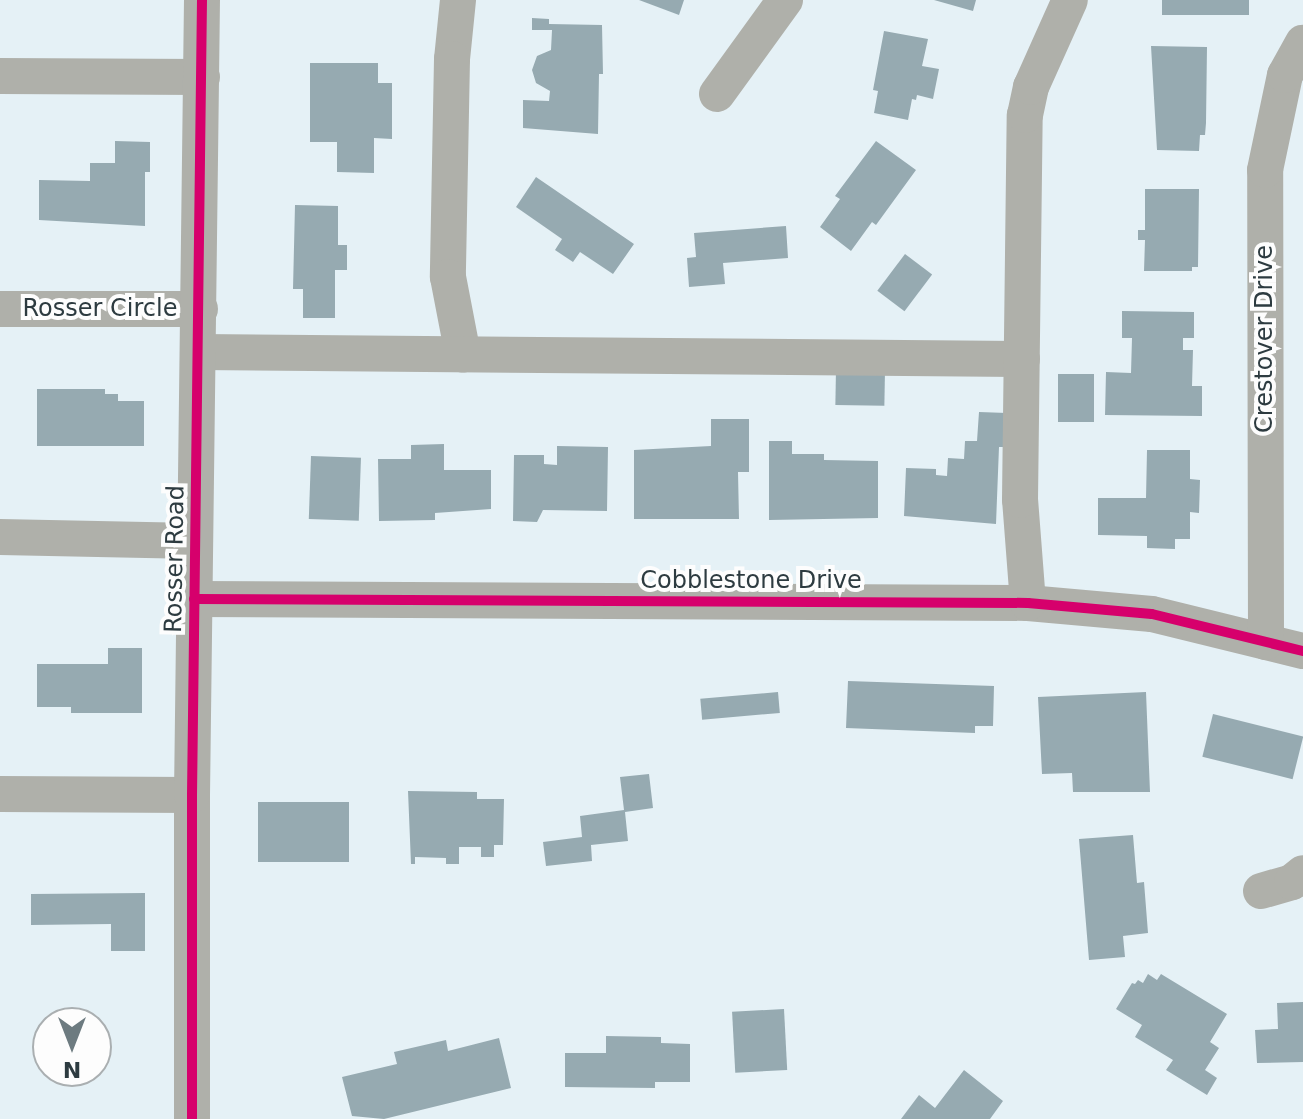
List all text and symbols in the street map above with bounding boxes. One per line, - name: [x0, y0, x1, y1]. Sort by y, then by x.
- street label: Crestover Drive: [1251, 245, 1279, 433]
- street label: Rosser Circle: [23, 295, 177, 323]
- street label: Rosser Road: [159, 485, 191, 633]
- street label: Cobblestone Drive: [640, 567, 862, 595]
- north arrow: [32, 1007, 112, 1087]
- text: N: [63, 1057, 81, 1082]

